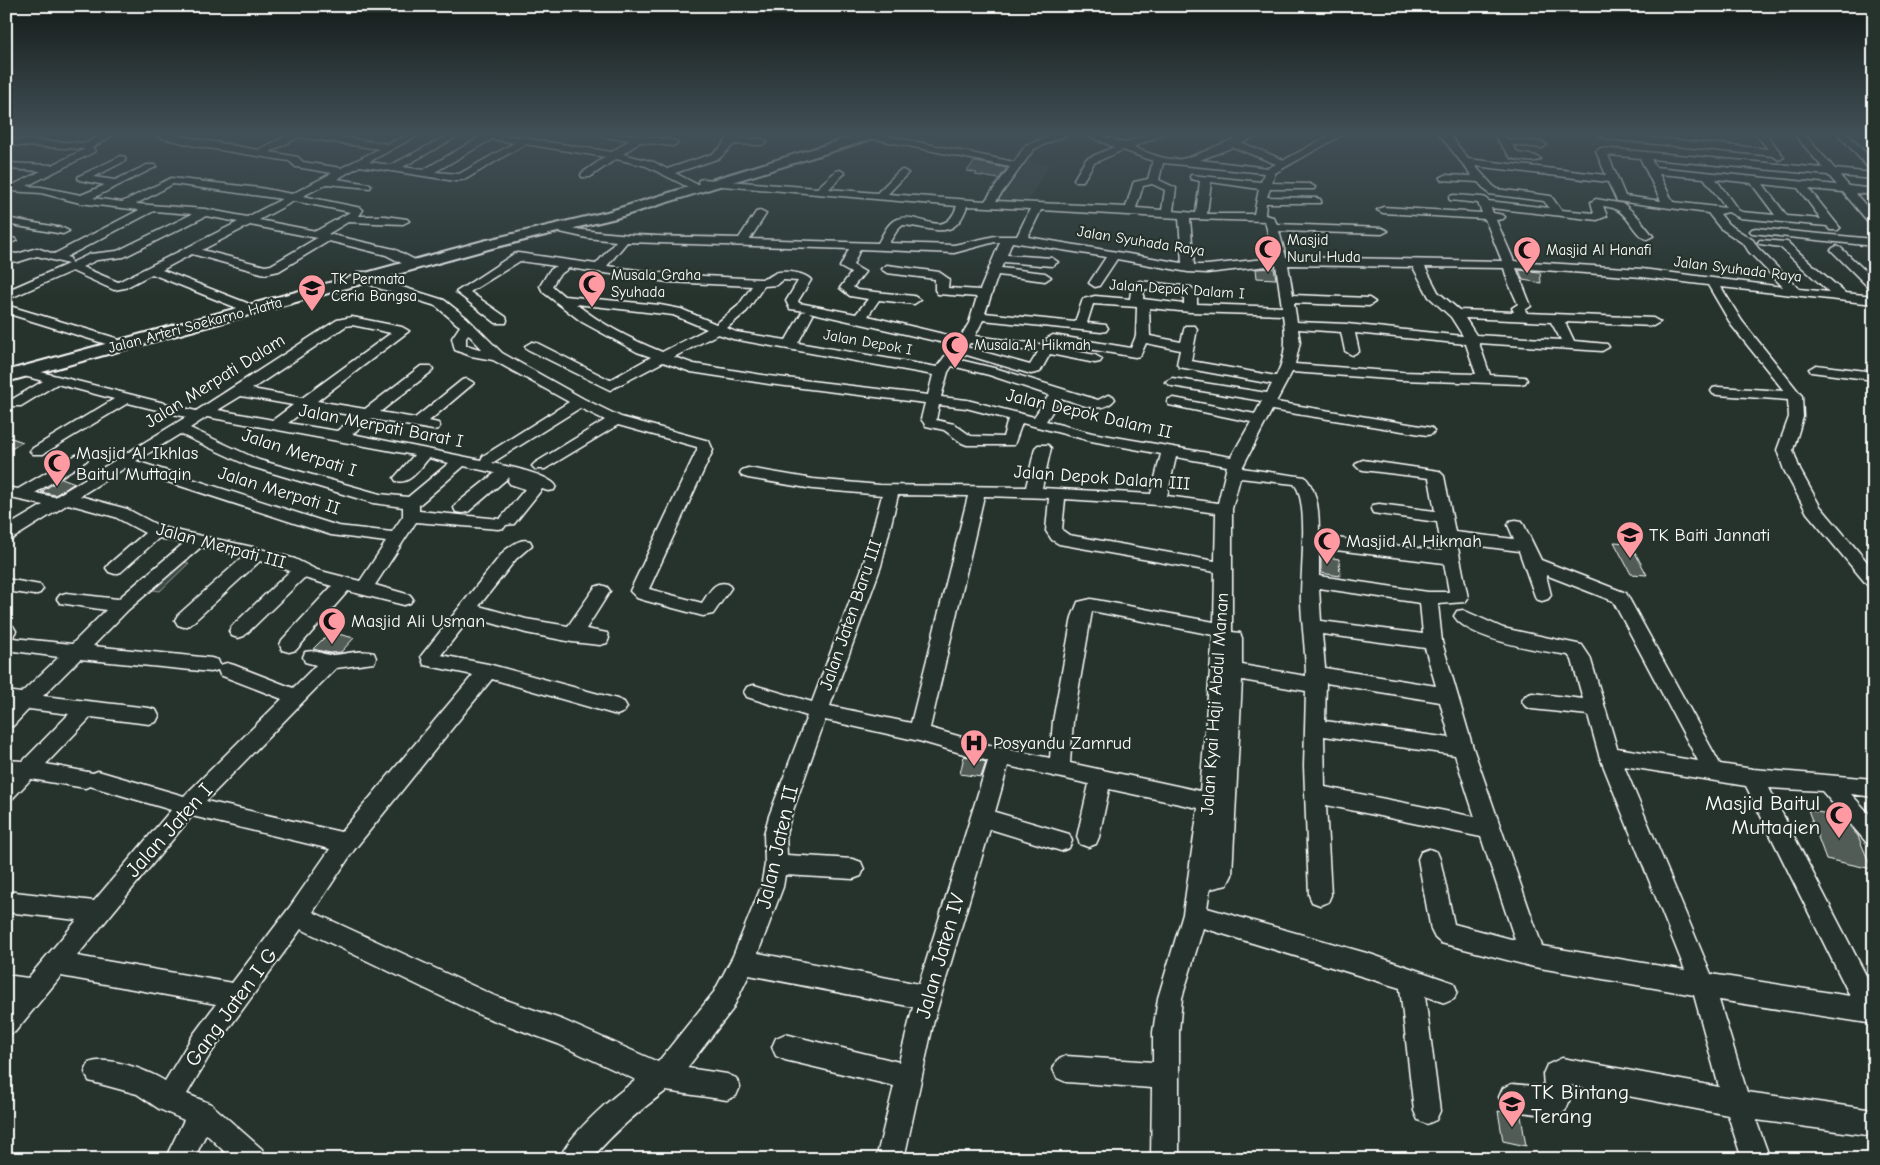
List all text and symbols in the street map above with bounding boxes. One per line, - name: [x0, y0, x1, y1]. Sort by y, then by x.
- street label: Jalan Syuhada Raya: [1076, 222, 1206, 260]
- place label: Masjid Nurul Huda: [1287, 231, 1361, 266]
- mosque icon: Masjid Nurul Huda: [1253, 234, 1283, 273]
- mosque icon: Masjid Al Hanafi: [1512, 235, 1542, 274]
- place label: Masjid Al Hanafi: [1546, 241, 1652, 259]
- street label: Jalan Syuhada Raya: [1673, 252, 1803, 286]
- place label: Musala Graha Syuhada: [611, 266, 701, 301]
- mosque icon: Musala Graha Syuhada: [577, 269, 607, 308]
- place label: TK Permata Ceria Bangsa: [331, 270, 417, 305]
- school or university icon: TK Permata Ceria Bangsa: [297, 273, 327, 312]
- street label: Jalan Depok Dalam I: [1109, 275, 1245, 303]
- street label: Jalan Arteri Soekarno Hatta: [106, 293, 284, 357]
- street label: Jalan Depok I: [822, 325, 914, 359]
- street label: Jalan Merpati Dalam: [141, 329, 289, 433]
- mosque icon: Musala Al Hikmah: [940, 330, 970, 369]
- place label: Musala Al Hikmah: [974, 336, 1091, 354]
- street label: Jalan Depok Dalam II: [1004, 385, 1174, 443]
- street label: Jalan Merpati Barat I: [297, 400, 465, 452]
- street label: Jalan Merpati I: [239, 425, 359, 481]
- place label: Masjid Al Ikhlas Baitul Muttaqin: [76, 443, 198, 485]
- mosque icon: Masjid Al Ikhlas Baitul Muttaqin: [42, 448, 72, 487]
- street label: Jalan Depok Dalam III: [1013, 461, 1191, 495]
- street label: Jalan Merpati II: [216, 463, 342, 519]
- street label: Jalan Merpati III: [154, 519, 288, 573]
- school or university icon: TK Baiti Jannati: [1615, 520, 1645, 559]
- place label: TK Baiti Jannati: [1649, 525, 1770, 546]
- mosque icon: Masjid Al Hikmah: [1312, 526, 1342, 565]
- place label: Masjid Al Hikmah: [1346, 531, 1482, 552]
- street label: Jalan Jaten Baru III: [815, 537, 887, 693]
- street label: Jalan Kyai Haji Abdul Manan: [1197, 592, 1233, 816]
- mosque icon: Masjid Ali Usman: [317, 606, 347, 645]
- place label: Masjid Ali Usman: [351, 611, 485, 632]
- hospital icon: Posyandu Zamrud: [959, 728, 989, 767]
- place label: Posyandu Zamrud: [993, 733, 1132, 754]
- street label: Jalan Jaten I: [121, 778, 217, 882]
- street label: Jalan Jaten II: [751, 783, 803, 911]
- place label: Masjid Baitul Muttaqien: [1705, 791, 1820, 839]
- mosque icon: Masjid Baitul Muttaqien: [1824, 800, 1854, 839]
- street label: Jalan Jaten IV: [911, 890, 970, 1021]
- street label: Gang Jaten I G: [180, 943, 282, 1071]
- place label: TK Bintang Terang: [1531, 1080, 1629, 1128]
- school or university icon: TK Bintang Terang: [1497, 1089, 1527, 1128]

